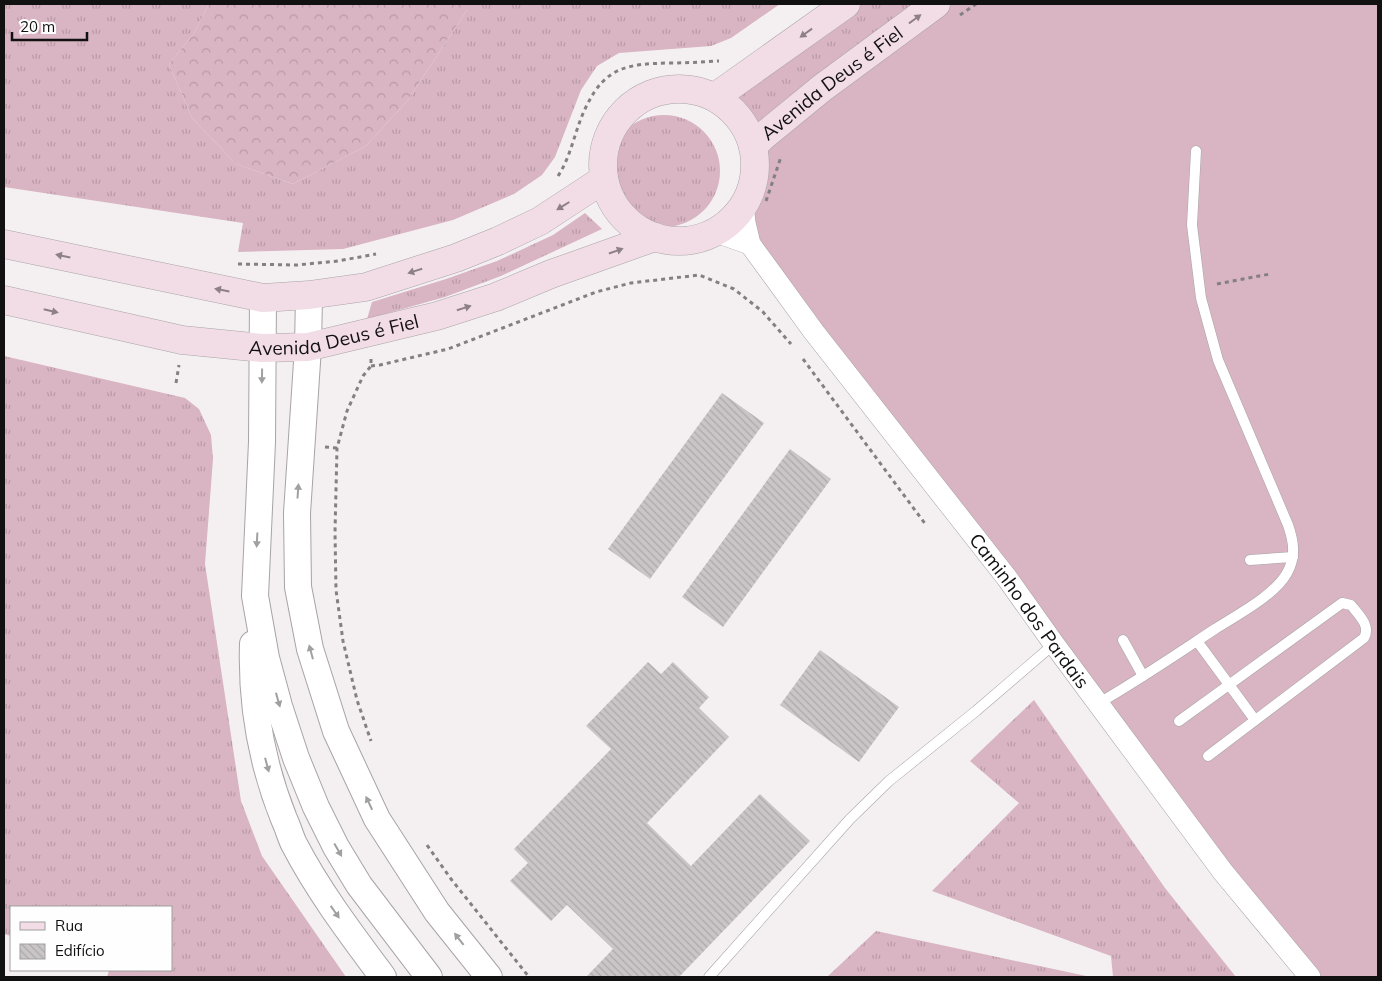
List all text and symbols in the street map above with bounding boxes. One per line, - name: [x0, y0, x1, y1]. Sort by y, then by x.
- scale bar: [12, 10, 88, 42]
- one-way arrow: [908, 14, 922, 24]
- text: 20 m: [20, 17, 55, 36]
- street label: Avenida Deus é Fiel: [756, 21, 907, 145]
- one-way arrow: [800, 28, 813, 38]
- one-way arrow: [557, 201, 570, 211]
- one-way arrow: [609, 247, 624, 255]
- one-way arrow: [55, 252, 70, 260]
- one-way arrow: [407, 268, 422, 276]
- one-way arrow: [214, 286, 229, 294]
- one-way arrow: [456, 303, 471, 311]
- one-way arrow: [44, 307, 59, 315]
- street label: Avenida Deus é Fiel: [248, 309, 421, 360]
- one-way arrow: [258, 368, 266, 384]
- one-way arrow: [295, 483, 303, 499]
- street label: Caminho dos Pardais: [964, 528, 1095, 693]
- one-way arrow: [253, 532, 261, 548]
- one-way arrow: [307, 645, 315, 660]
- one-way arrow: [274, 692, 282, 707]
- one-way arrow: [263, 758, 271, 773]
- one-way arrow: [365, 796, 373, 810]
- one-way arrow: [334, 843, 342, 858]
- one-way arrow: [330, 905, 340, 918]
- legend: [10, 906, 172, 971]
- text: Rua: [55, 916, 83, 935]
- one-way arrow: [453, 933, 464, 946]
- text: Edifício: [55, 941, 105, 960]

